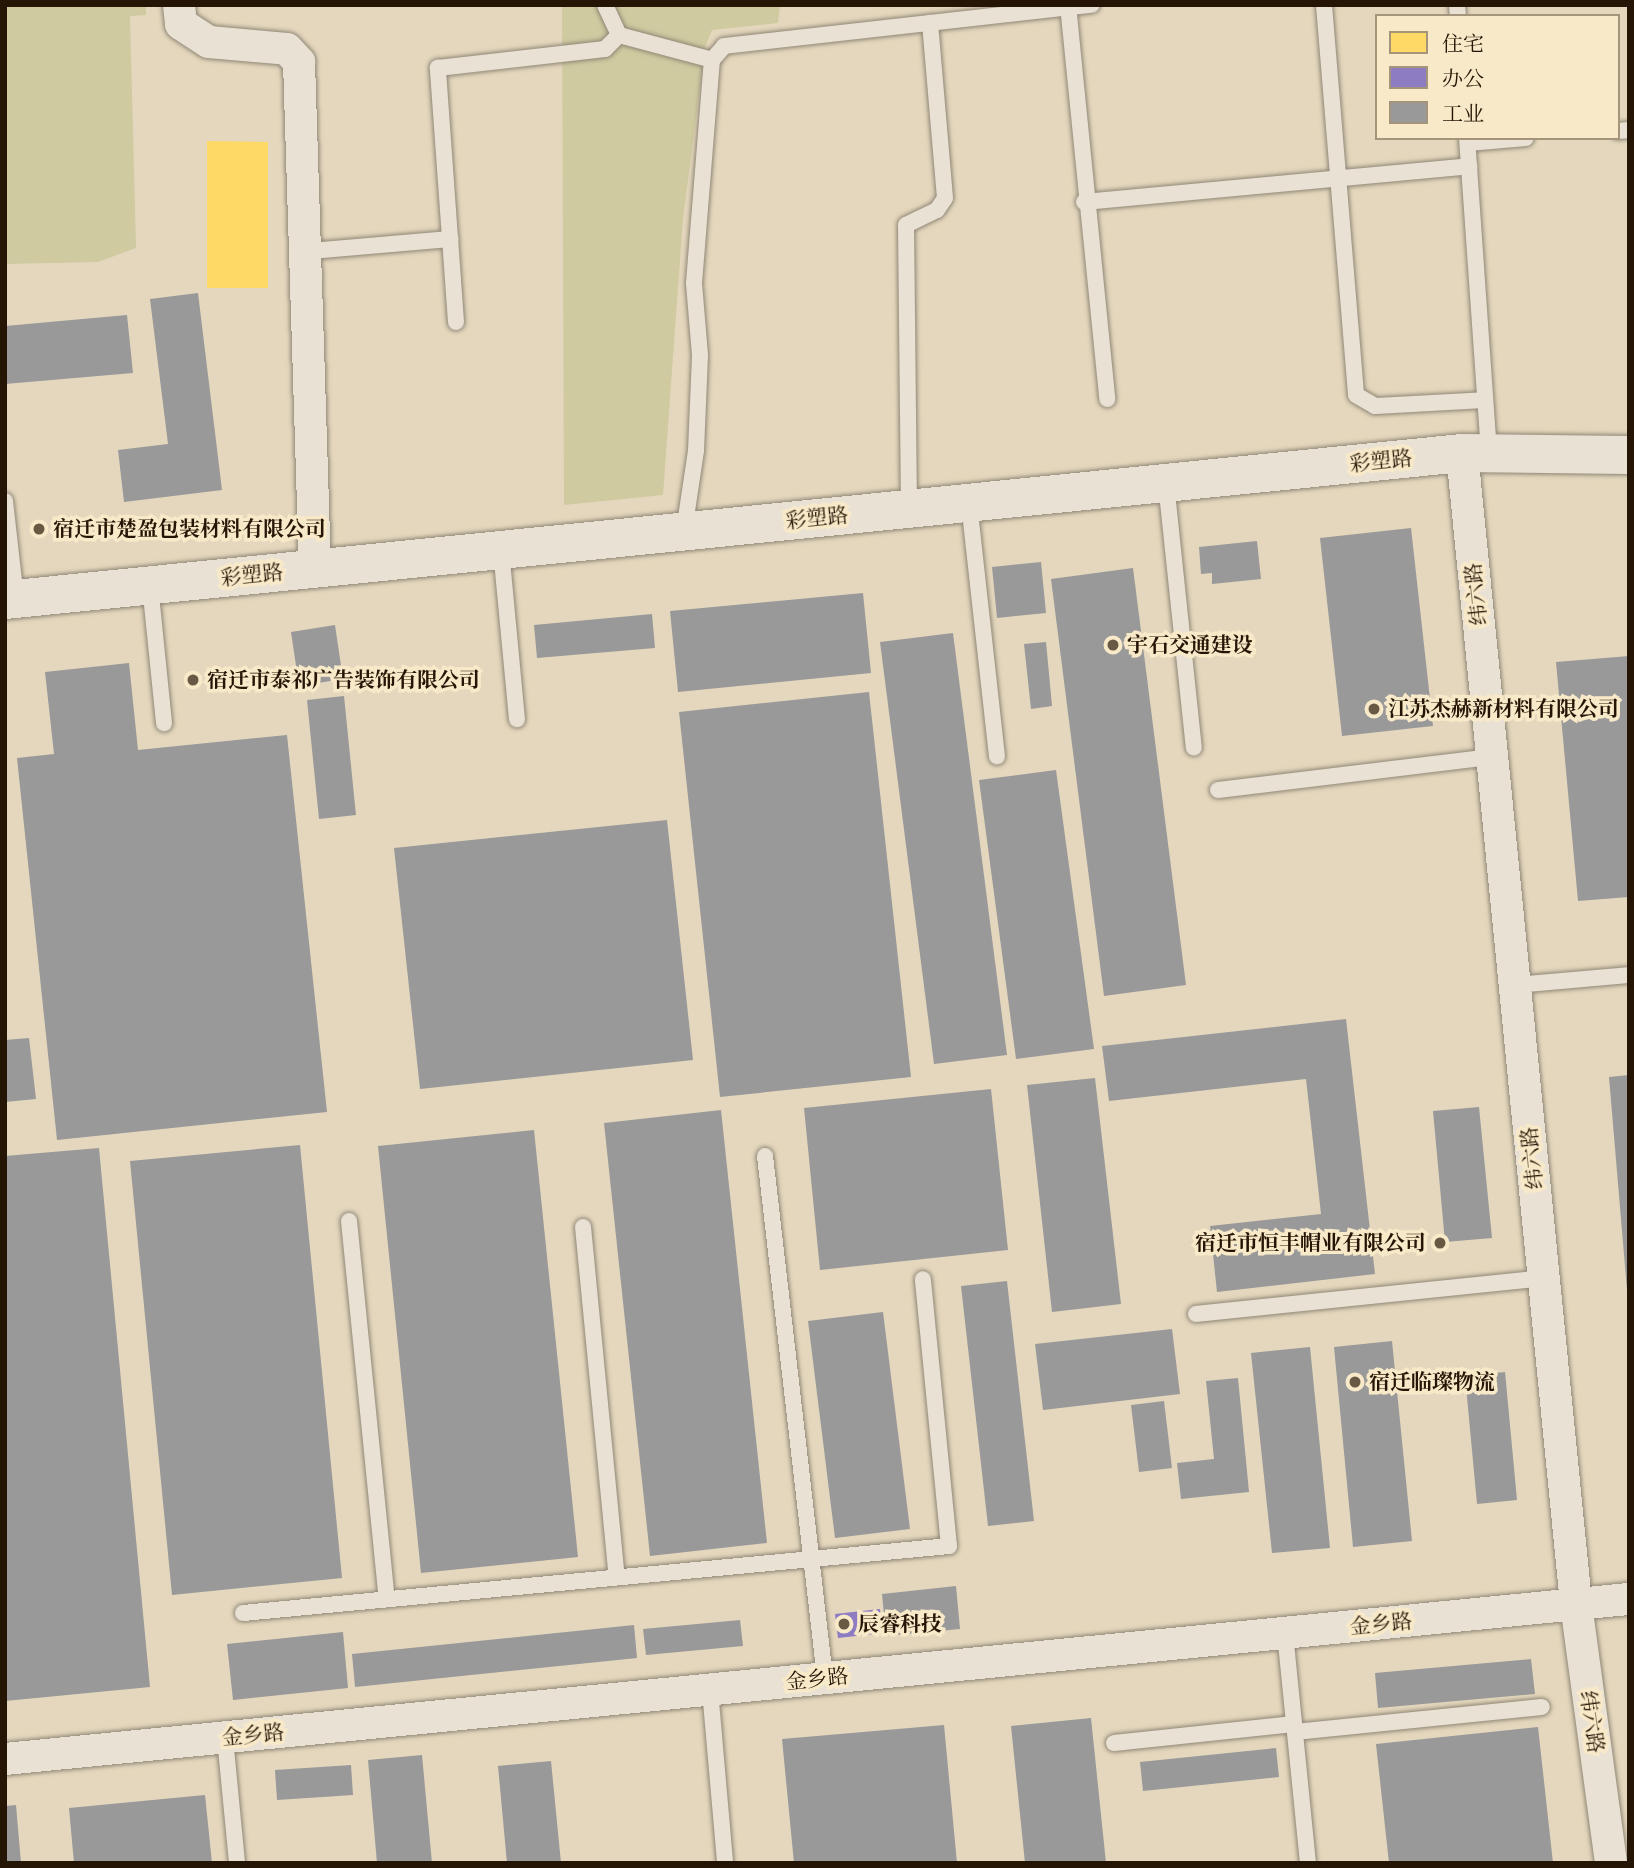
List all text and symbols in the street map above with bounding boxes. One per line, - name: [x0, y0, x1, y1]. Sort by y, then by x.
- legend: [1375, 14, 1620, 140]
- text: 住宅: [1442, 28, 1484, 59]
- text: 办公: [1442, 63, 1484, 94]
- text: 工业: [1442, 98, 1484, 129]
- street label: 彩塑路: [1348, 445, 1414, 477]
- street label: 彩塑路: [784, 502, 850, 534]
- place label: 宿迁市楚盈包装材料有限公司: [53, 516, 326, 542]
- marker: 宿迁市楚盈包装材料有限公司: [31, 521, 47, 537]
- street label: 彩塑路: [219, 559, 285, 591]
- street label: 纬六路: [1460, 561, 1492, 627]
- place label: 宇石交通建设: [1127, 632, 1253, 658]
- marker: 宇石交通建设: [1105, 637, 1121, 653]
- place label: 宿迁市泰祁广告装饰有限公司: [207, 667, 480, 693]
- marker: 宿迁市泰祁广告装饰有限公司: [185, 672, 201, 688]
- place label: 江苏杰赫新材料有限公司: [1388, 696, 1619, 722]
- marker: 江苏杰赫新材料有限公司: [1366, 701, 1382, 717]
- street label: 纬六路: [1516, 1125, 1548, 1191]
- place label: 宿迁市恒丰帽业有限公司: [1195, 1230, 1426, 1256]
- marker: 宿迁市恒丰帽业有限公司: [1432, 1235, 1448, 1251]
- place label: 宿迁临璨物流: [1369, 1369, 1495, 1395]
- marker: 宿迁临璨物流: [1347, 1374, 1363, 1390]
- street label: 金乡路: [1348, 1608, 1414, 1640]
- place label: 辰睿科技: [858, 1611, 942, 1637]
- marker: 辰睿科技: [836, 1616, 852, 1632]
- street label: 金乡路: [784, 1663, 850, 1695]
- street label: 纬六路: [1575, 1689, 1609, 1755]
- street label: 金乡路: [220, 1719, 286, 1751]

